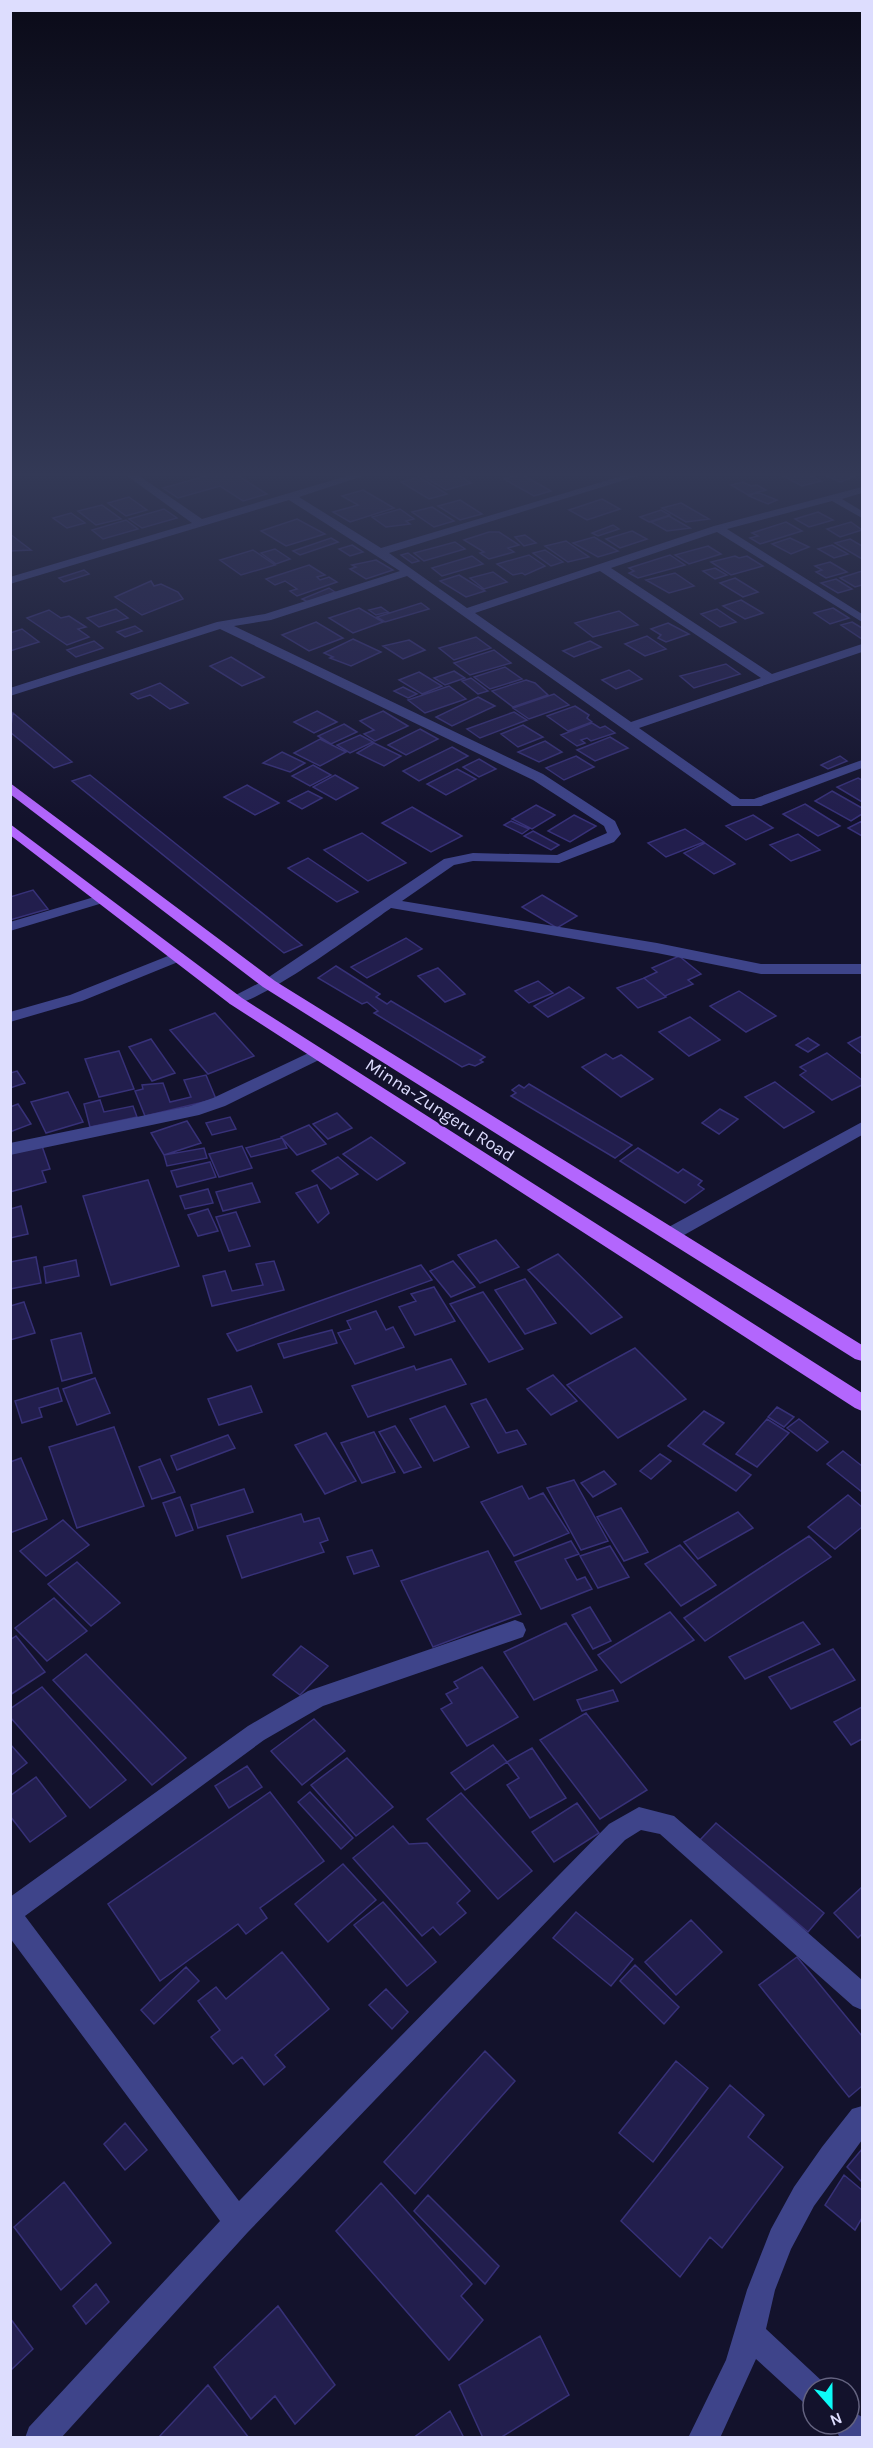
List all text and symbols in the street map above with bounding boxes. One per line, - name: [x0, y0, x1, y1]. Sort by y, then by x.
- street label: Minna-Zungeru Road: [361, 1054, 519, 1166]
- north arrow: [801, 2376, 861, 2436]
- text: N: [827, 2409, 845, 2430]

